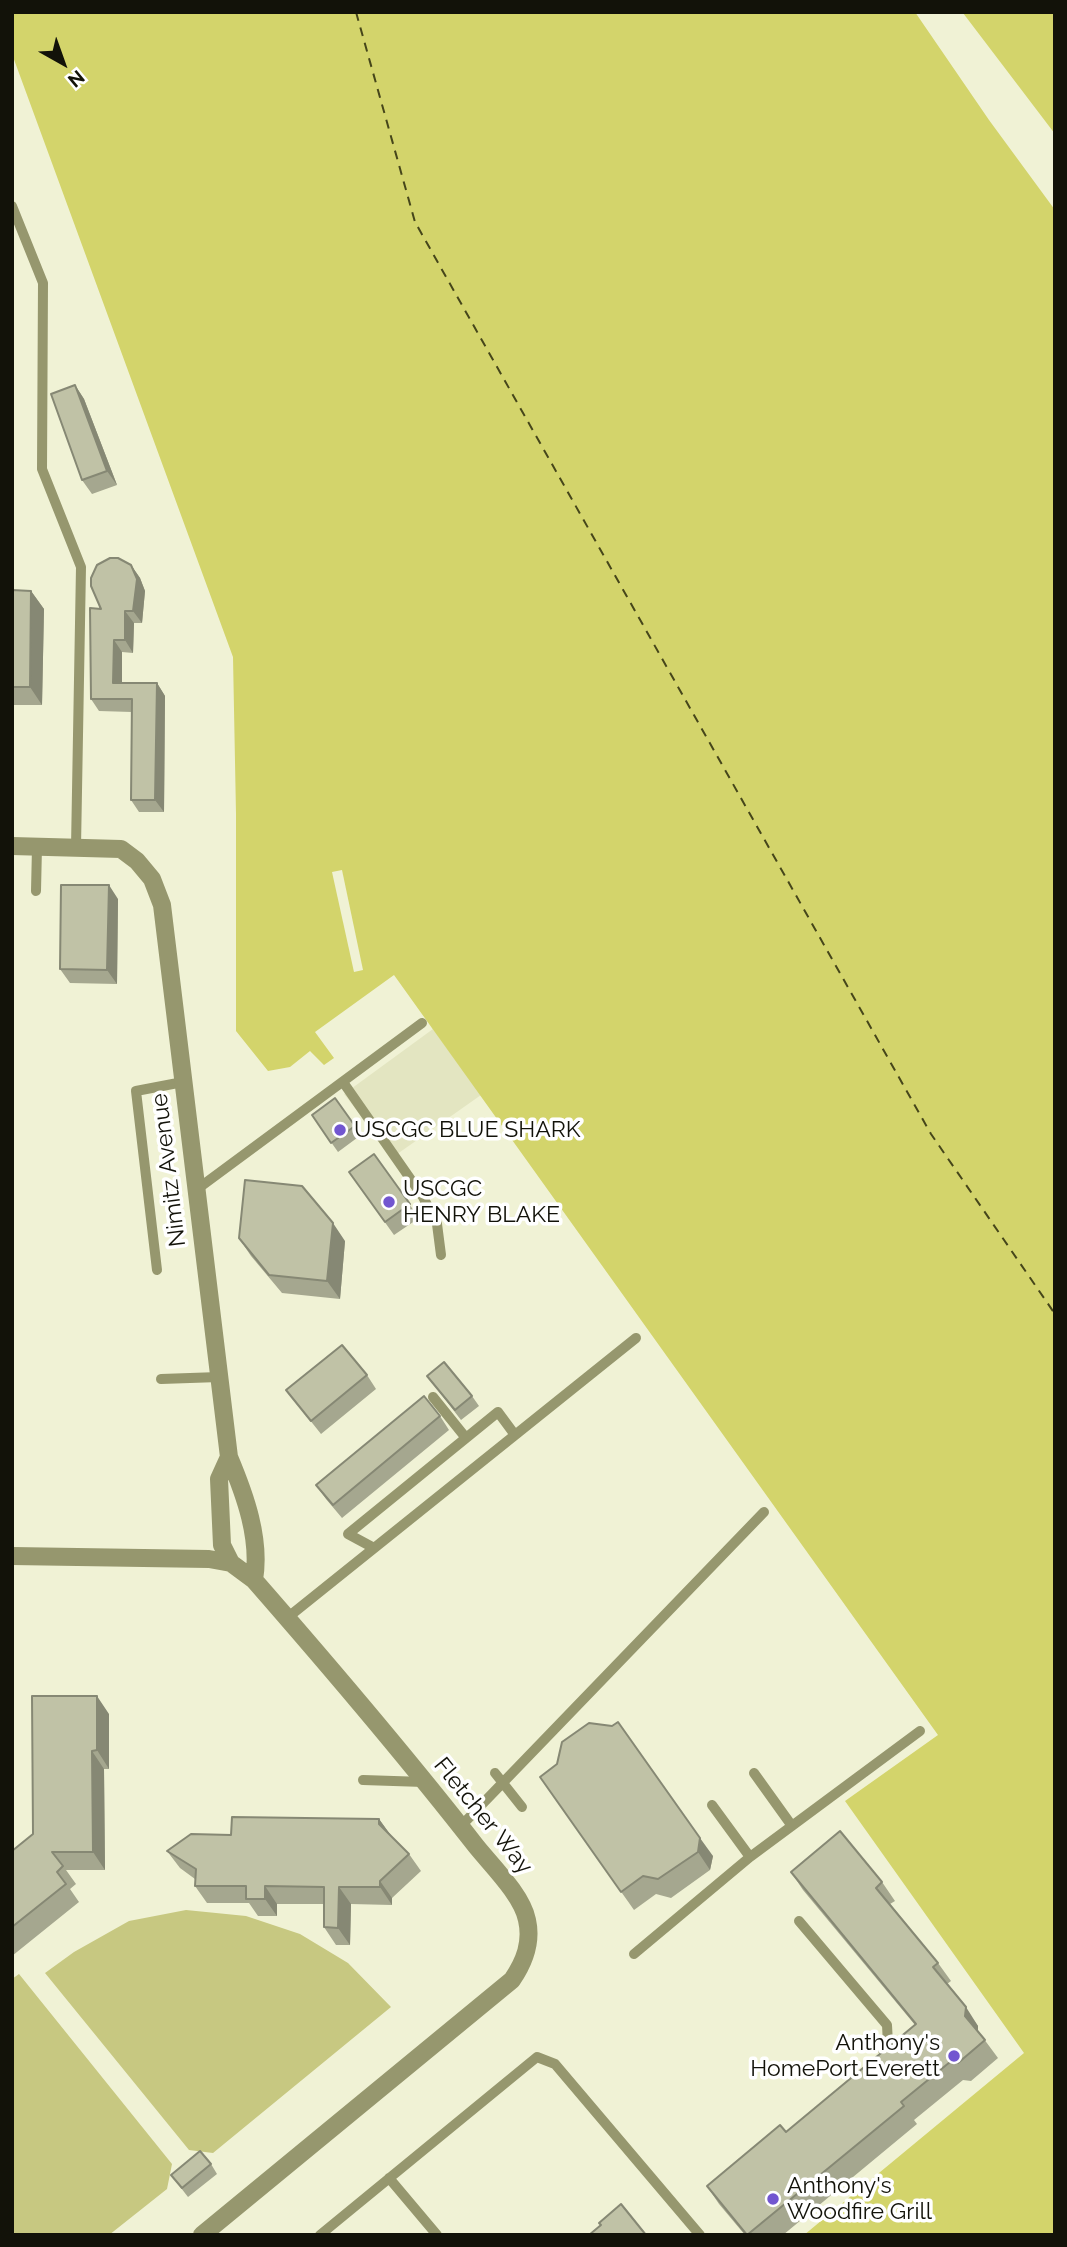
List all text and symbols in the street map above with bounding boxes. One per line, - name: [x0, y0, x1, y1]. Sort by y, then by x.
- north arrow: [28, 28, 98, 98]
- text: N: [64, 66, 89, 92]
- street label: Nimitz Avenue: [146, 1092, 192, 1248]
- place label: USCGC BLUE SHARK: [354, 1116, 581, 1144]
- marker: USCGC BLUE SHARK: [332, 1122, 348, 1138]
- place label: USCGC HENRY BLAKE: [403, 1175, 560, 1229]
- marker: USCGC HENRY BLAKE: [381, 1194, 397, 1210]
- street label: Fletcher Way: [428, 1752, 538, 1880]
- place label: Anthony's HomePort Everett: [750, 2029, 940, 2083]
- marker: Anthony's HomePort Everett: [946, 2048, 962, 2064]
- place label: Anthony's Woodfire Grill: [787, 2172, 932, 2226]
- marker: Anthony's Woodfire Grill: [765, 2191, 781, 2207]

